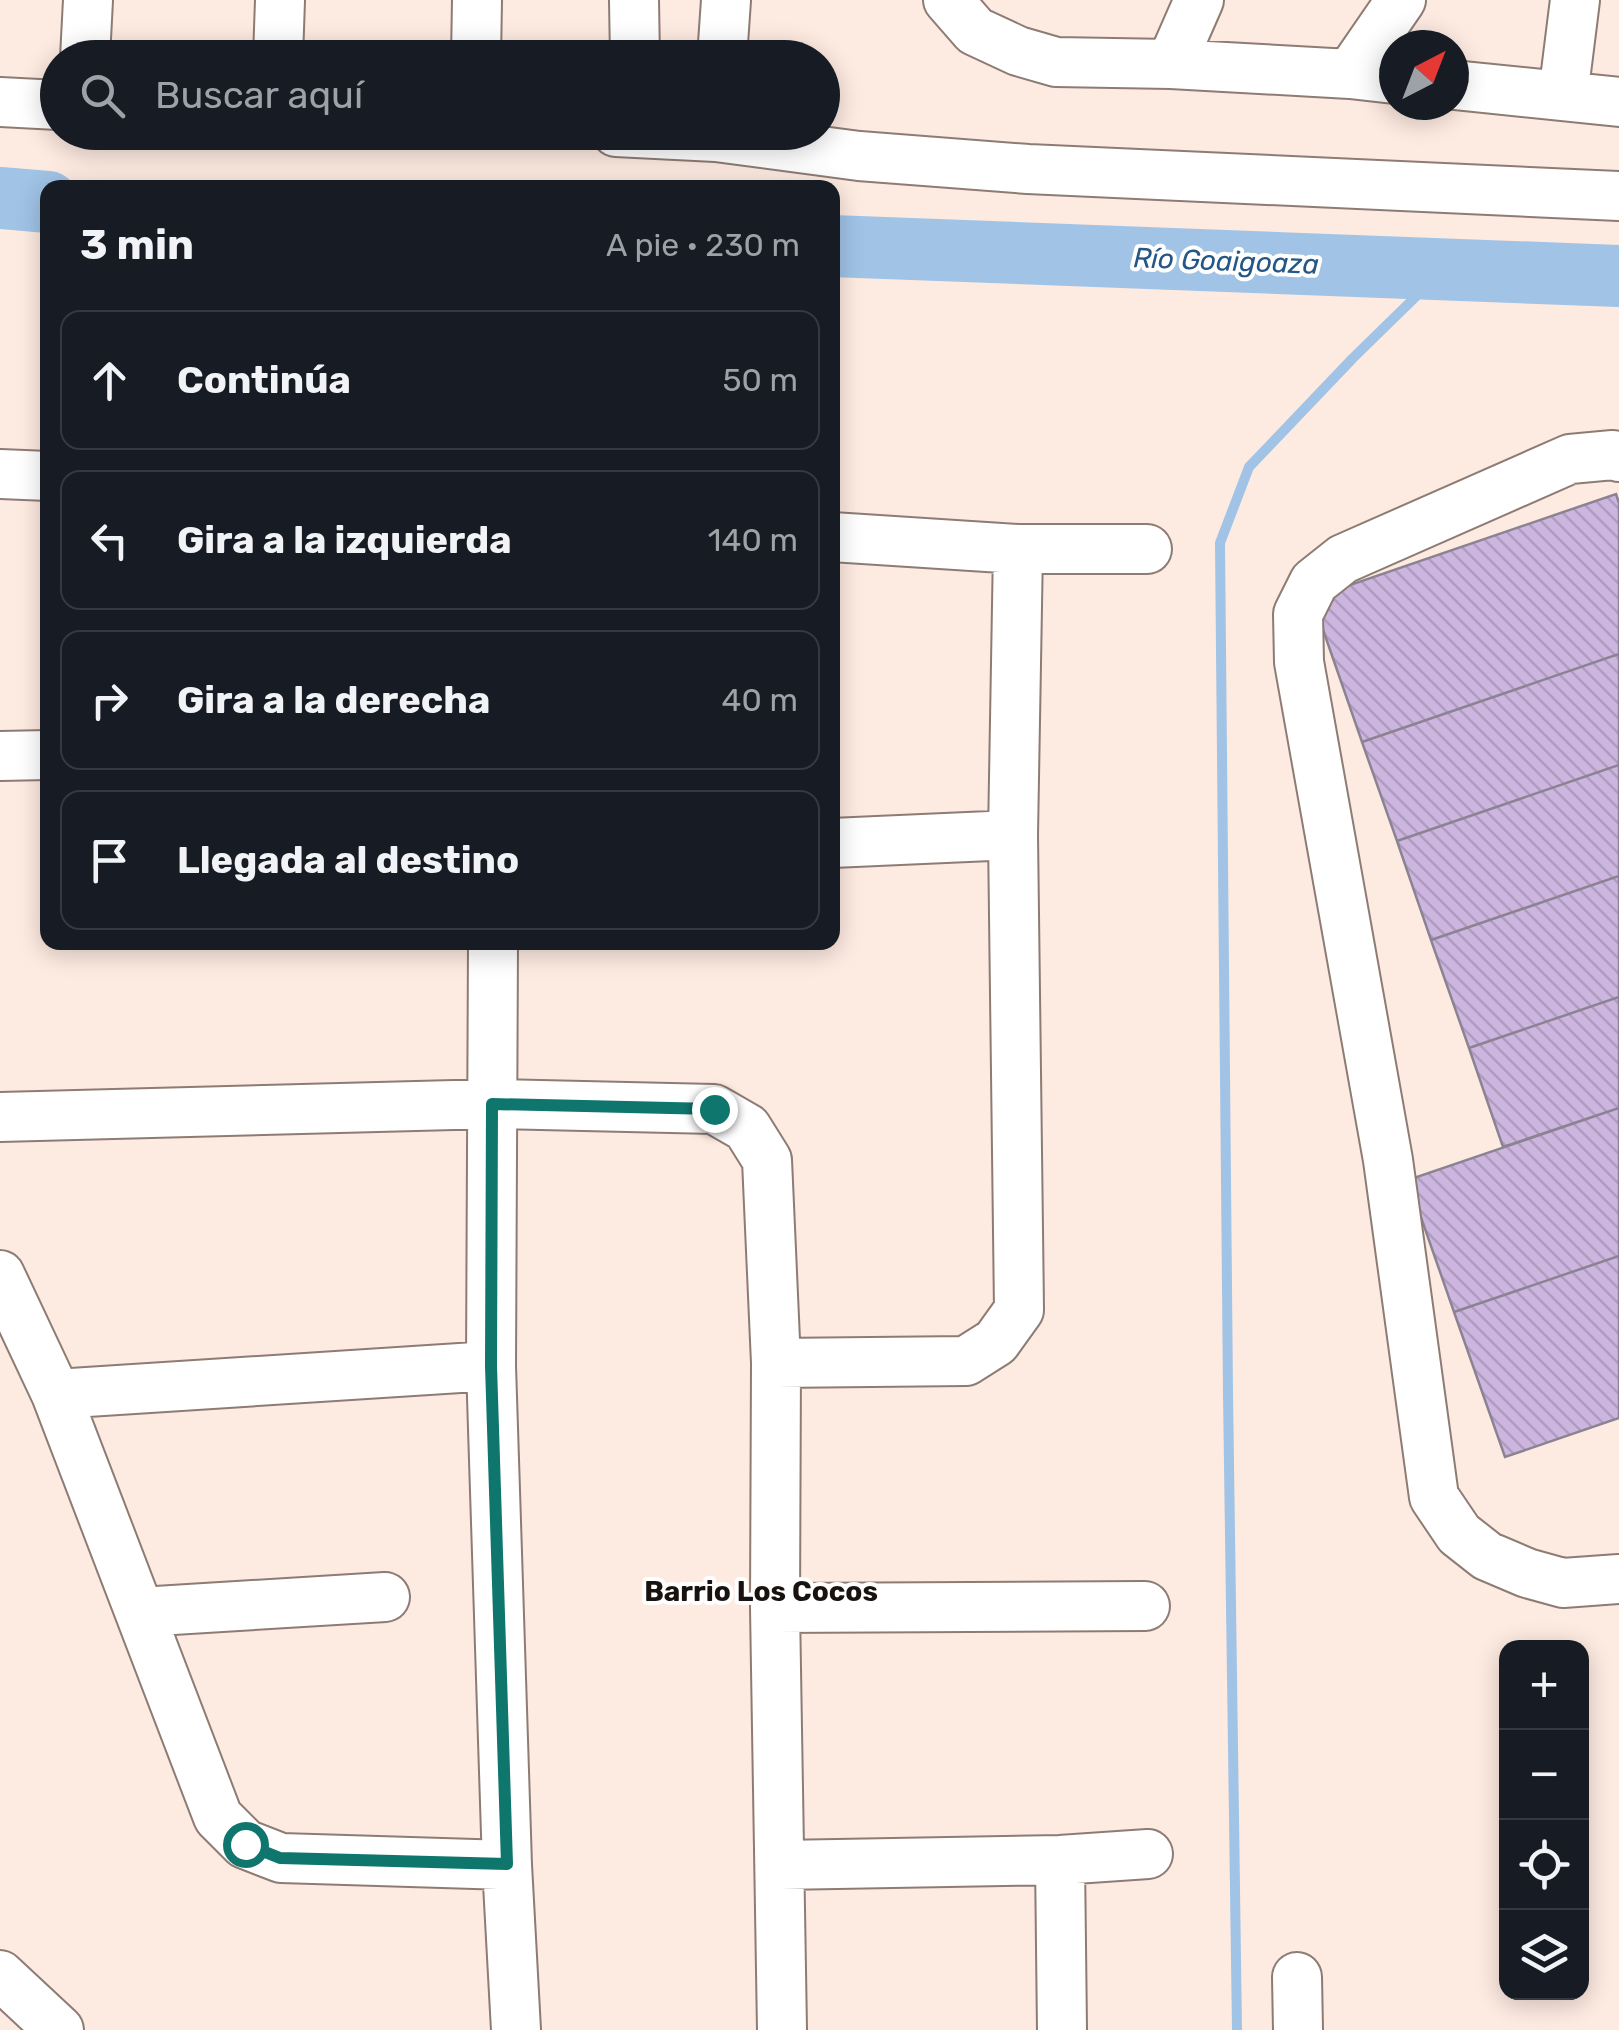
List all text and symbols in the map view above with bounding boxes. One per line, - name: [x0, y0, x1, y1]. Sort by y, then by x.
- north arrow: [1379, 30, 1469, 120]
- search box: [40, 40, 840, 150]
- icon: search: [75, 68, 130, 123]
- text: Buscar aquí: [155, 72, 363, 118]
- text: 3 min: [80, 220, 194, 270]
- text: A pie · 230 m: [606, 226, 800, 264]
- water label: Río Goaigoaza: [1132, 241, 1320, 281]
- icon: ahead: [82, 353, 137, 408]
- text: Continúa: [177, 357, 351, 403]
- text: 50 m: [722, 361, 798, 399]
- icon: left: [82, 513, 137, 568]
- text: Gira a la izquierda: [177, 517, 512, 563]
- text: 140 m: [708, 521, 798, 559]
- icon: right: [82, 673, 137, 728]
- text: Gira a la derecha: [177, 677, 490, 723]
- text: 40 m: [722, 681, 798, 719]
- icon: arrive: [82, 833, 137, 888]
- text: Llegada al destino: [177, 837, 519, 883]
- route end: [692, 1087, 738, 1133]
- district label: Barrio Los Cocos: [644, 1575, 878, 1608]
- map controls: [1499, 1640, 1589, 2000]
- button: +: [1499, 1640, 1589, 1730]
- button: −: [1499, 1730, 1589, 1820]
- button: locate: [1499, 1820, 1589, 1910]
- route start: [223, 1822, 269, 1868]
- button: layers: [1499, 1910, 1589, 2000]

